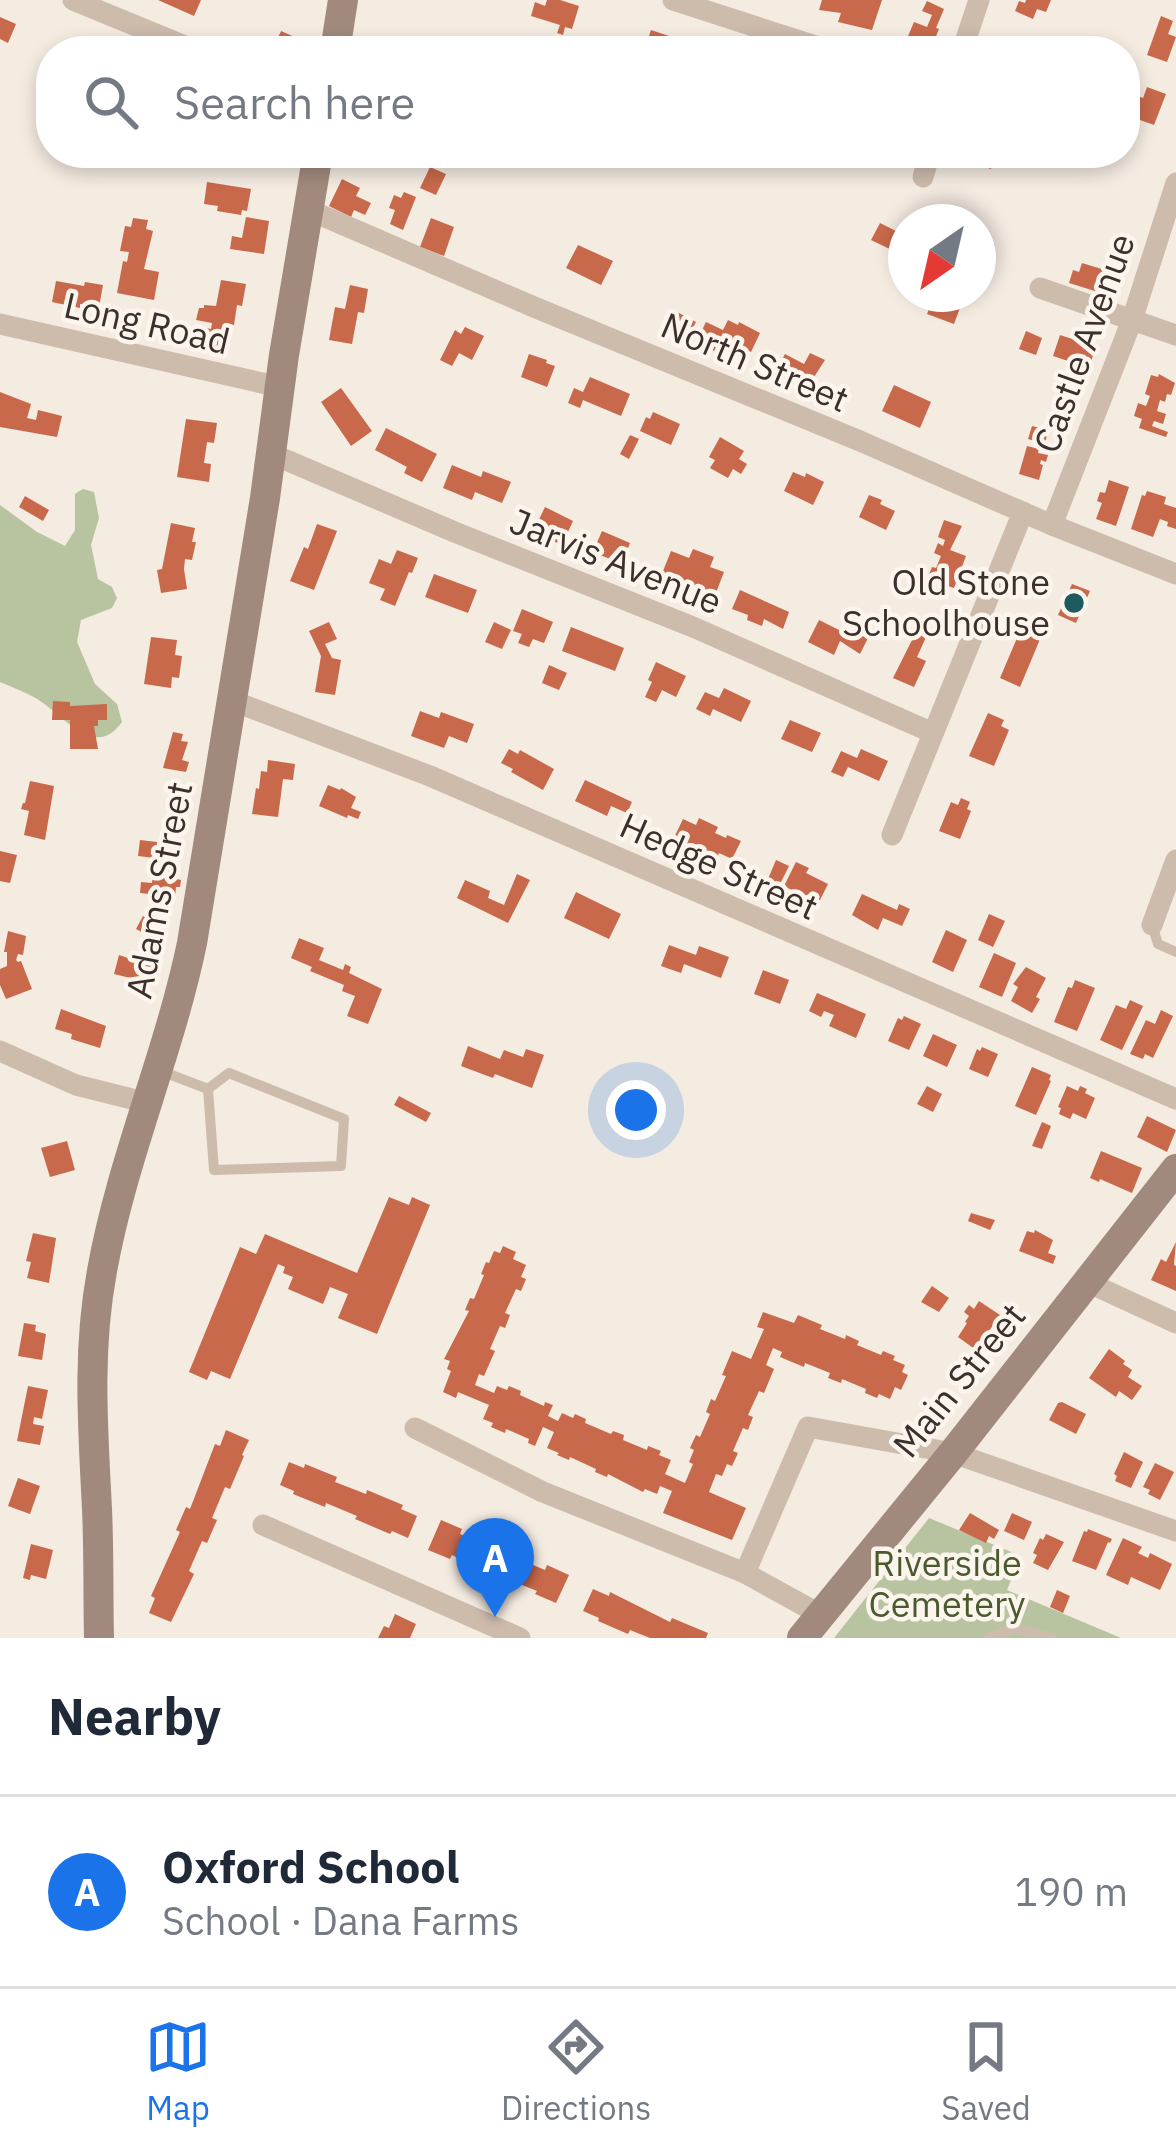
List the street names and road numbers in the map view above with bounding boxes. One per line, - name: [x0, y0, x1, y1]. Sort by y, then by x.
- street label: Castle Avenue: [1022, 227, 1145, 459]
- street label: Long Road: [60, 281, 235, 364]
- street label: North Street: [654, 301, 856, 422]
- street label: Jarvis Avenue: [503, 497, 729, 624]
- street label: Adams Street: [115, 778, 203, 1002]
- street label: Hedge Street: [613, 801, 826, 930]
- street label: Main Street: [882, 1293, 1035, 1466]

